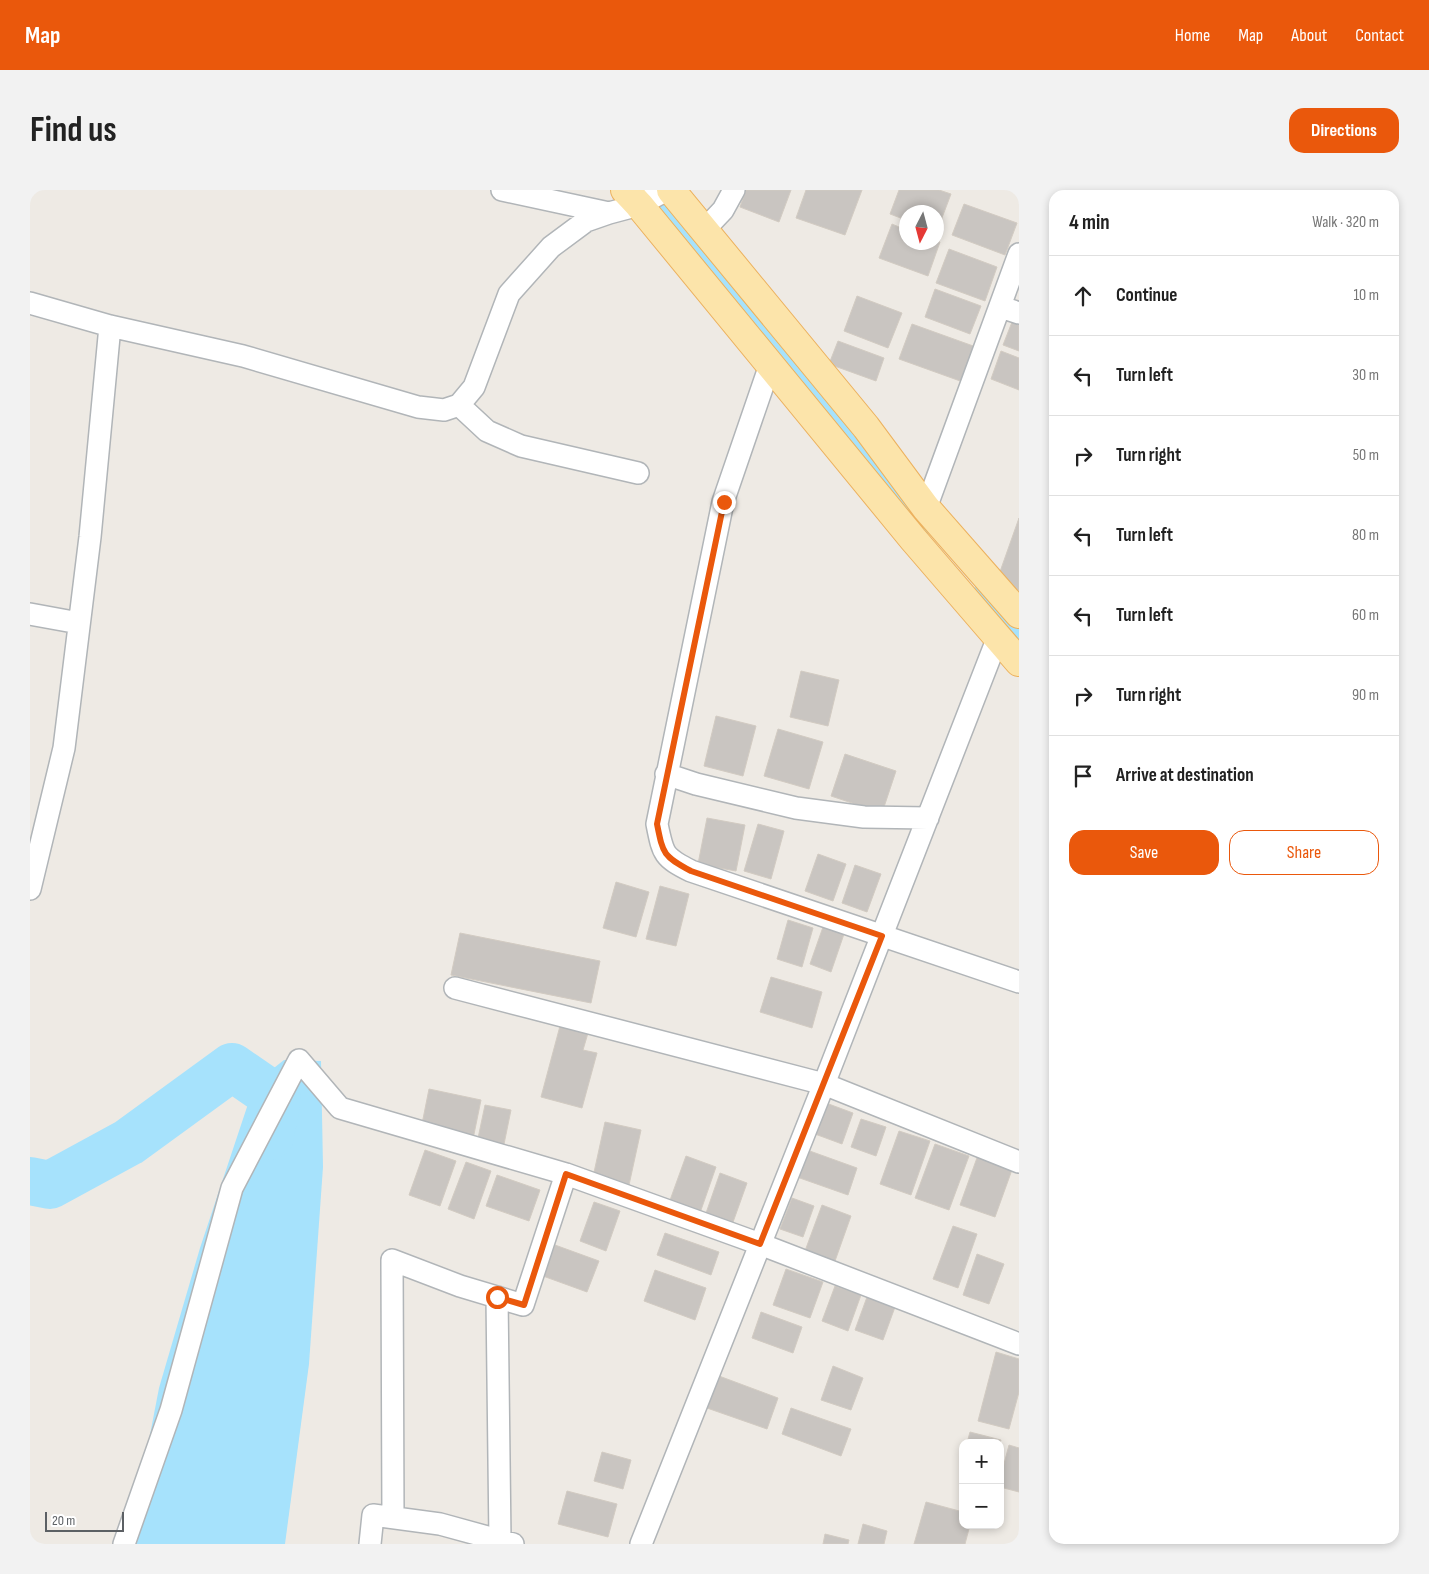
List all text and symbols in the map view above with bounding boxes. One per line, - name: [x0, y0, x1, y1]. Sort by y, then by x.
- text: Map: [25, 21, 60, 50]
- text: Home: [1175, 25, 1210, 46]
- text: Map: [1238, 25, 1263, 46]
- text: About: [1291, 25, 1327, 46]
- text: Contact: [1355, 25, 1404, 46]
- button: Directions: [1289, 108, 1399, 153]
- text: Find us: [30, 109, 117, 152]
- north arrow: [899, 205, 944, 250]
- text: 4 min: [1069, 210, 1110, 235]
- text: Walk · 320 m: [1312, 213, 1379, 232]
- icon: ahead: [1069, 282, 1097, 310]
- text: Continue: [1116, 284, 1177, 307]
- text: 10 m: [1353, 286, 1379, 305]
- icon: left: [1069, 362, 1097, 390]
- text: Turn left: [1116, 364, 1173, 387]
- text: 30 m: [1352, 366, 1379, 385]
- icon: right: [1069, 442, 1097, 470]
- text: Turn right: [1116, 444, 1181, 467]
- text: 50 m: [1353, 446, 1379, 465]
- route end: [713, 491, 736, 514]
- icon: left: [1069, 522, 1097, 550]
- text: Turn left: [1116, 524, 1173, 547]
- text: 80 m: [1352, 526, 1379, 545]
- icon: left: [1069, 602, 1097, 630]
- text: Turn left: [1116, 604, 1173, 627]
- text: 60 m: [1352, 606, 1379, 625]
- icon: right: [1069, 682, 1097, 710]
- text: Turn right: [1116, 684, 1181, 707]
- text: 90 m: [1352, 686, 1379, 705]
- icon: arrive: [1069, 762, 1097, 790]
- text: Arrive at destination: [1116, 764, 1254, 787]
- button: Save: [1069, 830, 1219, 875]
- button: Share: [1229, 830, 1379, 875]
- route start: [486, 1286, 509, 1309]
- map controls: [959, 1439, 1004, 1529]
- button: +: [959, 1439, 1004, 1484]
- button: −: [959, 1484, 1004, 1529]
- scale bar: [45, 1509, 124, 1532]
- text: 20 m: [52, 1512, 75, 1529]

